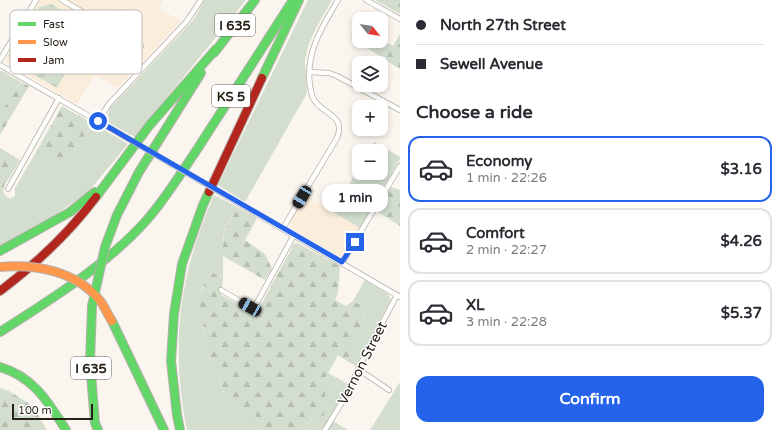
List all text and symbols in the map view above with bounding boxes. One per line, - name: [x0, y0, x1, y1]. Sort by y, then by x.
- legend: [10, 10, 142, 74]
- north arrow: [352, 12, 388, 48]
- map controls: [352, 12, 388, 180]
- road number: I 635: [215, 14, 255, 36]
- text: North 27th Street: [440, 16, 566, 34]
- text: Fast: [43, 18, 64, 31]
- text: Slow: [43, 36, 68, 49]
- text: Jam: [43, 54, 64, 67]
- text: Sewell Avenue: [440, 55, 543, 73]
- button: layers: [352, 56, 388, 92]
- road number: KS 5: [212, 85, 250, 107]
- button: +: [352, 100, 388, 136]
- text: Choose a ride: [416, 101, 533, 123]
- route start: [89, 112, 107, 130]
- button: −: [352, 144, 388, 180]
- icon: car: [418, 151, 454, 187]
- text: Economy: [466, 152, 532, 170]
- text: $3.16: [721, 160, 762, 178]
- text: 1 min · 22:26: [466, 170, 547, 186]
- car: [291, 184, 313, 210]
- callout: 1 min: [322, 184, 388, 212]
- text: 1 min: [338, 190, 372, 206]
- icon: car: [418, 223, 454, 259]
- text: Comfort: [466, 224, 525, 242]
- text: $4.26: [721, 232, 762, 250]
- route end: [346, 233, 364, 251]
- text: 2 min · 22:27: [466, 242, 547, 258]
- icon: car: [418, 295, 454, 331]
- car: [237, 296, 263, 318]
- text: XL: [466, 296, 485, 314]
- text: $5.37: [721, 304, 762, 322]
- text: 3 min · 22:28: [466, 314, 547, 330]
- street label: Vernon Street: [334, 318, 391, 408]
- road number: I 635: [71, 357, 111, 379]
- button: Confirm: [416, 376, 764, 422]
- scale bar: [12, 402, 93, 421]
- text: 100 m: [18, 404, 52, 417]

